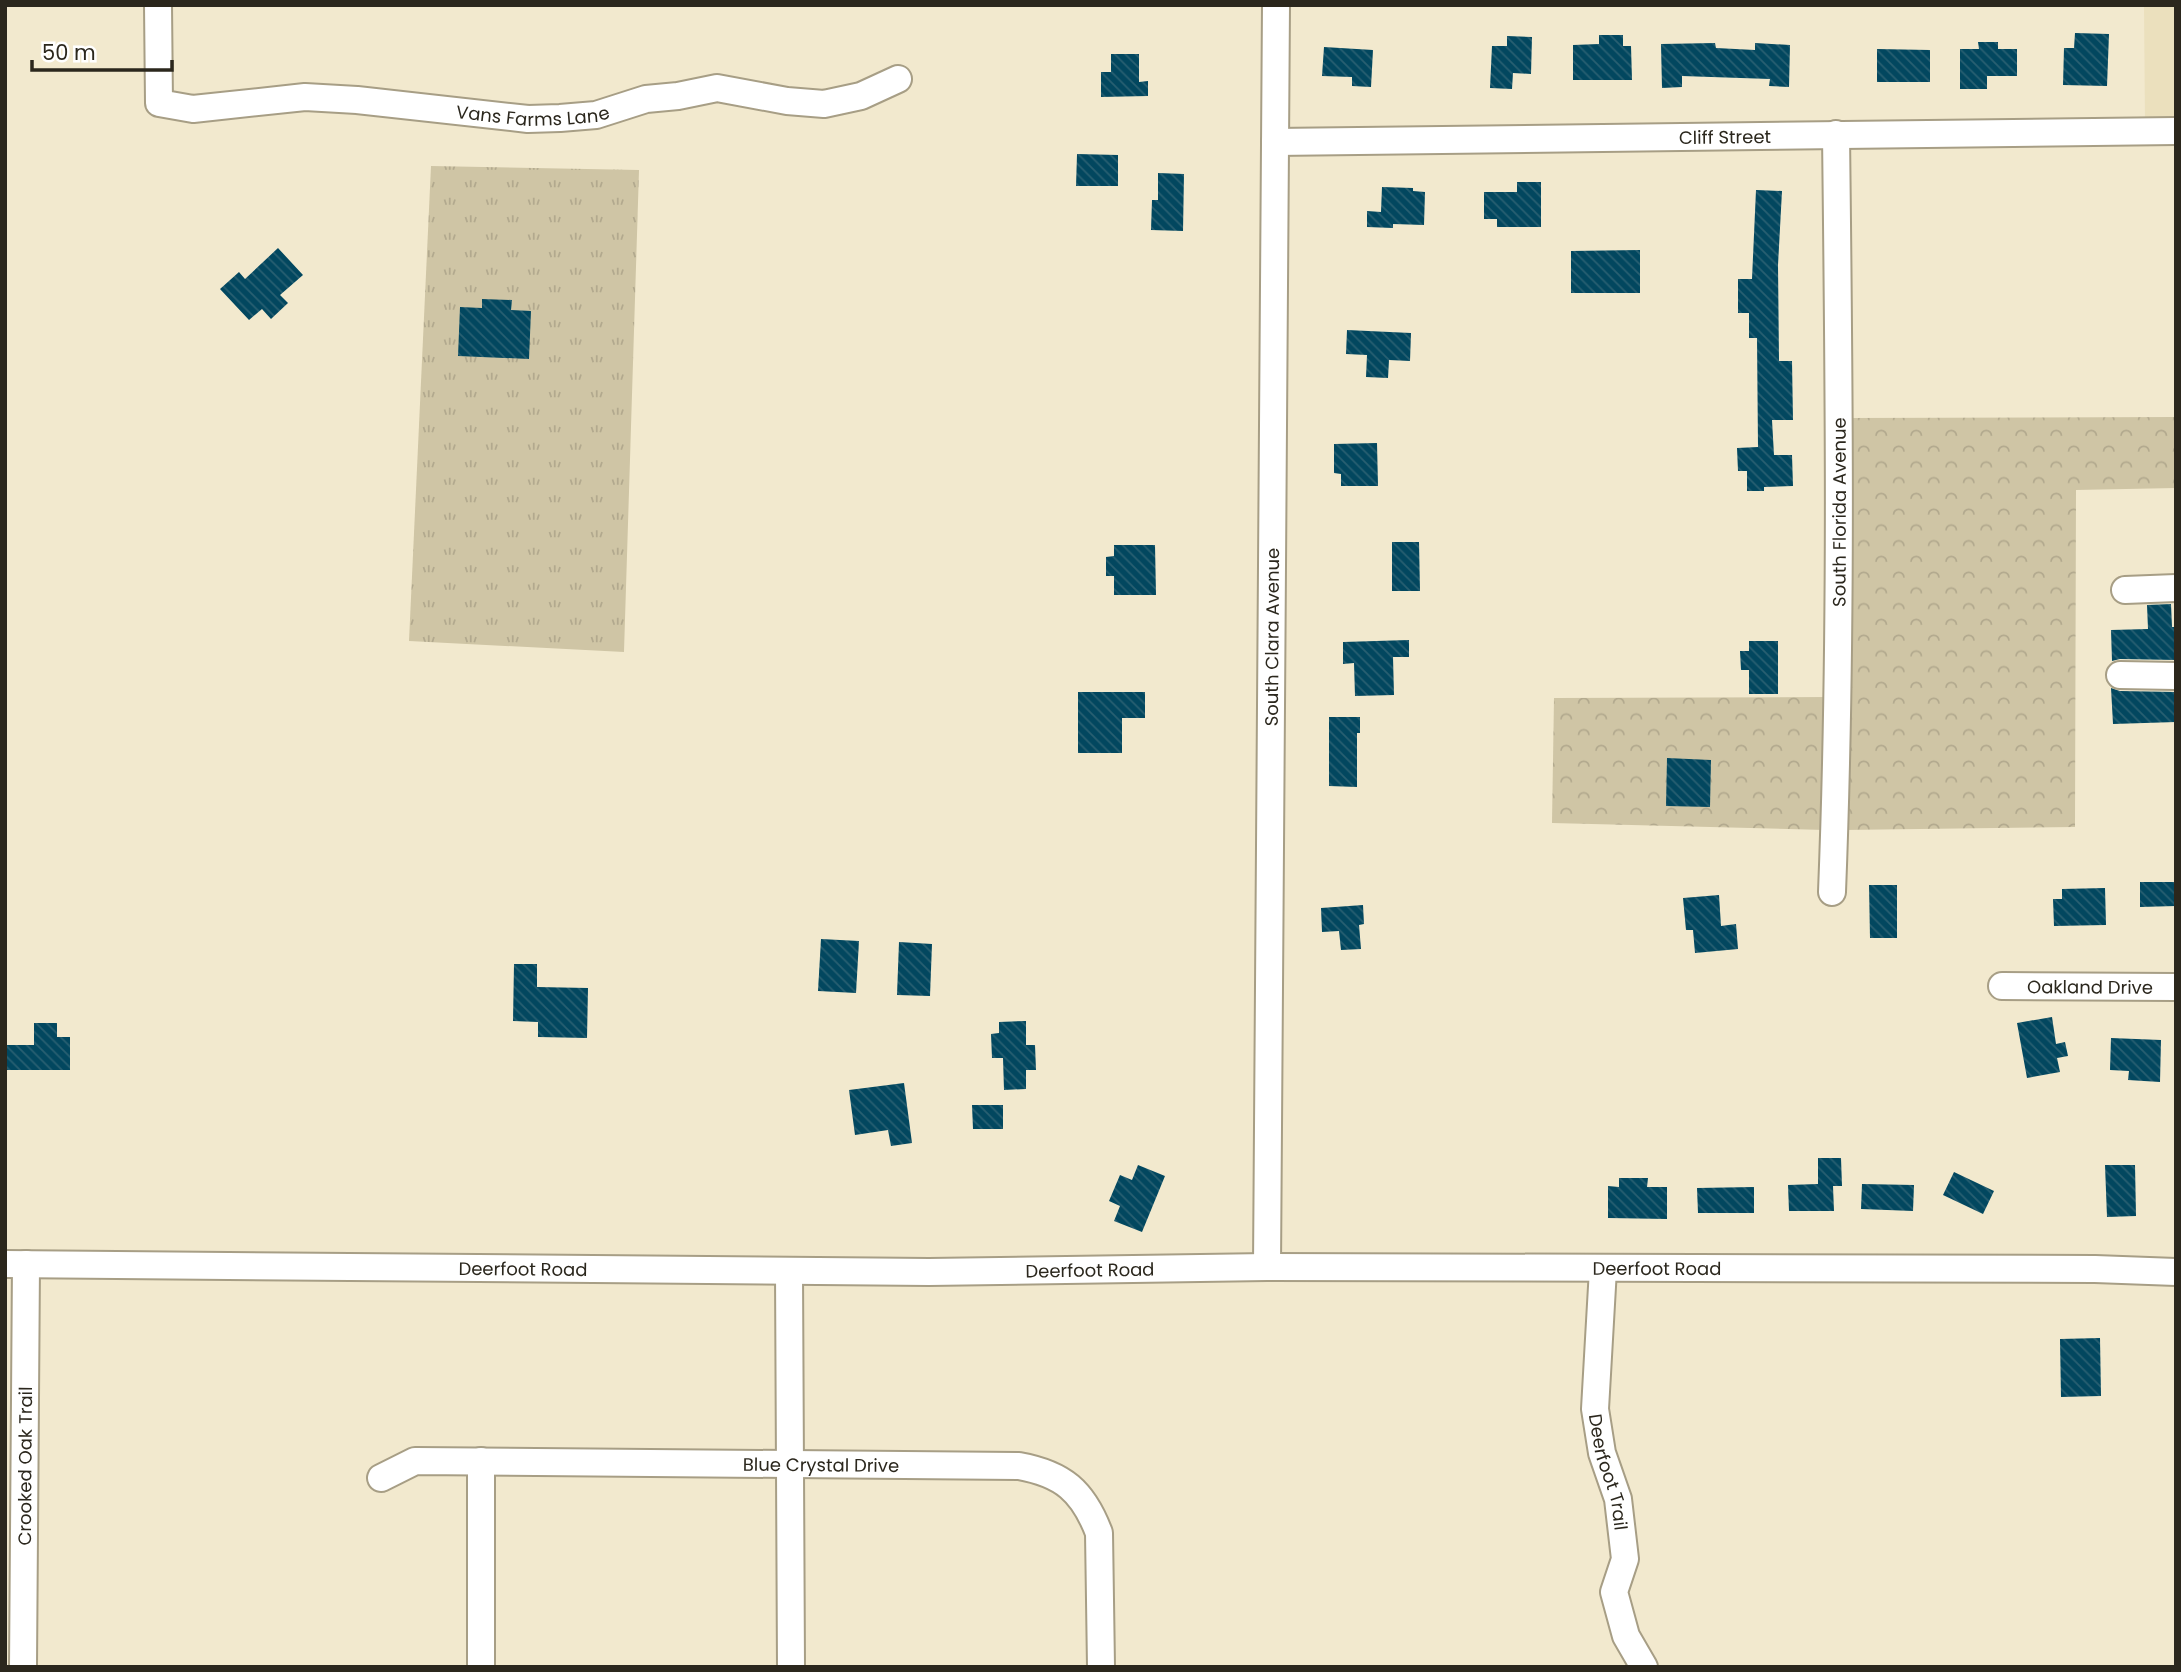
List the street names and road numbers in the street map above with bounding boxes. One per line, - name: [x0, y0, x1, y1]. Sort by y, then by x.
- street label: Vans Farms Lane: [455, 99, 612, 132]
- street label: Cliff Street: [1679, 123, 1771, 150]
- street label: South Florida Avenue: [1826, 417, 1851, 607]
- street label: South Clara Avenue: [1258, 548, 1285, 726]
- street label: Oakland Drive: [2027, 974, 2153, 999]
- street label: Deerfoot Road: [458, 1255, 588, 1282]
- street label: Deerfoot Road: [1592, 1255, 1721, 1281]
- street label: Deerfoot Road: [1025, 1256, 1155, 1283]
- street label: Crooked Oak Trail: [11, 1386, 38, 1546]
- street label: Deerfoot Trail: [1583, 1412, 1634, 1532]
- street label: Blue Crystal Drive: [743, 1451, 899, 1478]

